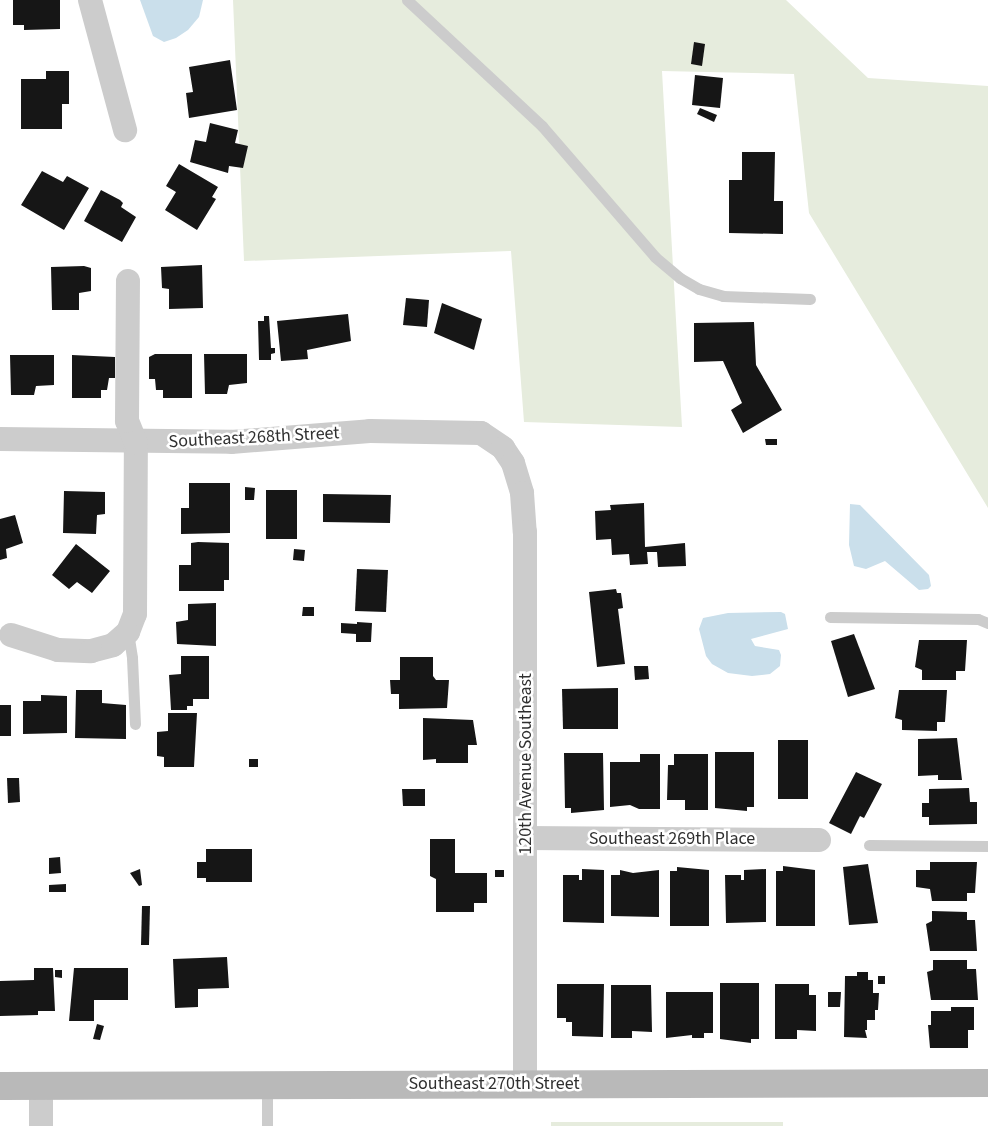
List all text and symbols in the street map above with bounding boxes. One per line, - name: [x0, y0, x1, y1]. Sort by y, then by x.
- street label: Southeast 268th Street: [168, 423, 340, 453]
- street label: 120th Avenue Southeast: [515, 673, 537, 855]
- street label: Southeast 269th Place: [589, 828, 755, 850]
- street label: Southeast 270th Street: [408, 1073, 580, 1095]

